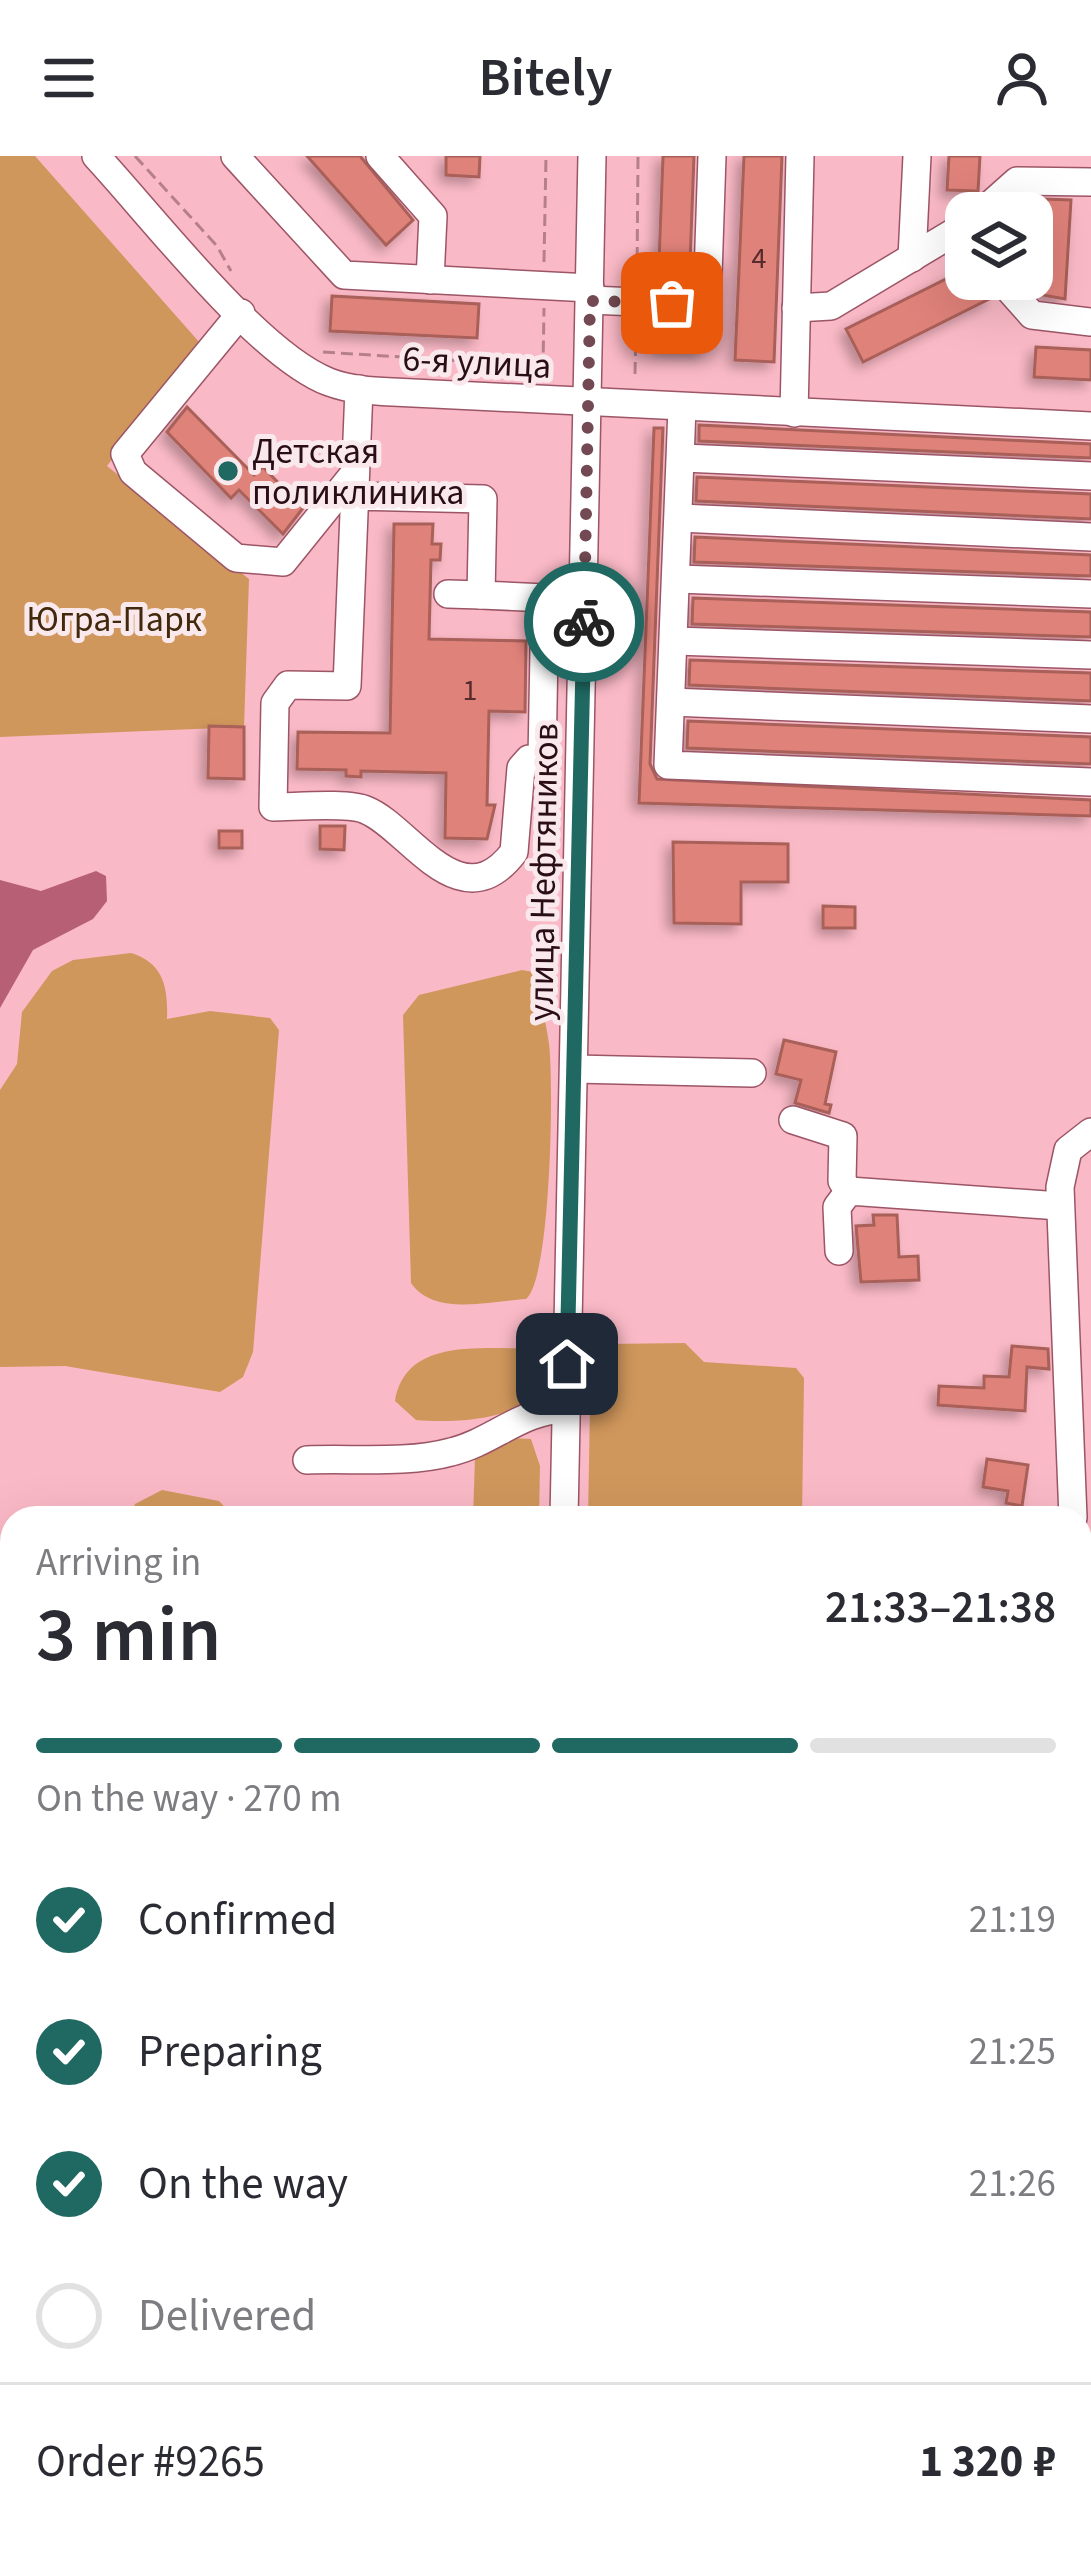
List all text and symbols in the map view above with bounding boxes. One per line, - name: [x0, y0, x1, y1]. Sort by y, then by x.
- text: Bitely: [479, 40, 612, 117]
- icon: menu: [36, 45, 102, 111]
- icon: person: [989, 45, 1055, 111]
- map controls: [945, 192, 1053, 300]
- button: layers: [945, 192, 1053, 300]
- house number: 4: [752, 237, 767, 280]
- pin: [621, 252, 723, 354]
- icon: bag: [639, 270, 705, 336]
- street label: 6-я улица: [401, 333, 553, 392]
- place label: Детская поликлиника: [252, 426, 464, 518]
- marker: Детская поликлиника: [215, 458, 241, 484]
- courier: [524, 562, 644, 682]
- icon: bike: [551, 589, 617, 655]
- park label: Югра-Парк: [26, 594, 202, 645]
- house number: 1: [463, 669, 477, 712]
- street label: улица Нефтяников: [515, 723, 572, 1021]
- pin: [516, 1313, 618, 1415]
- icon: home: [534, 1331, 600, 1397]
- text: Arriving in: [36, 1535, 201, 1591]
- text: 21:33–21:38: [825, 1576, 1056, 1640]
- text: 3 min: [36, 1580, 221, 1691]
- text: On the way · 270 m: [36, 1771, 342, 1827]
- icon: check: [36, 1887, 102, 1953]
- text: Confirmed: [138, 1888, 337, 1952]
- text: 21:19: [969, 1892, 1056, 1948]
- icon: check: [36, 2019, 102, 2085]
- text: Preparing: [138, 2020, 322, 2084]
- text: 21:25: [969, 2024, 1056, 2080]
- icon: check: [36, 2151, 102, 2217]
- text: On the way: [138, 2152, 348, 2216]
- text: 21:26: [969, 2156, 1056, 2212]
- text: Delivered: [138, 2284, 316, 2348]
- text: Order #9265: [36, 2430, 265, 2494]
- text: 1 320 ₽: [919, 2430, 1056, 2494]

